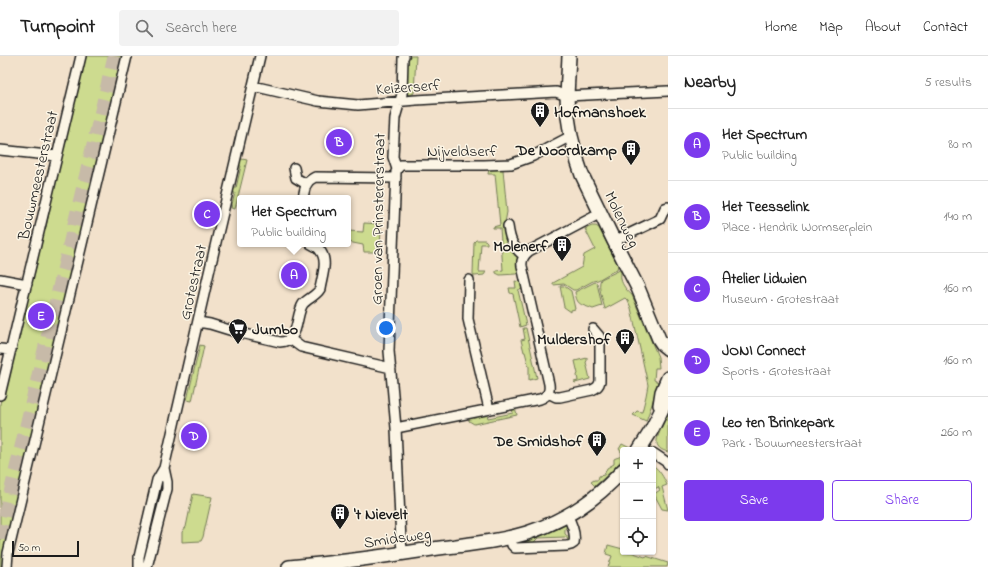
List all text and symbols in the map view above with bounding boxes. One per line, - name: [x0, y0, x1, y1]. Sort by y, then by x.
- search box: [119, 10, 399, 46]
- text: Turnpoint: [20, 14, 95, 41]
- icon: search: [133, 17, 155, 39]
- text: Search here: [165, 17, 237, 39]
- text: Home: [765, 17, 797, 38]
- text: Map: [819, 17, 843, 38]
- text: About: [865, 17, 901, 38]
- text: Contact: [923, 17, 968, 38]
- text: Nearby: [684, 70, 736, 95]
- text: 5 results: [924, 73, 972, 92]
- street label: Keizerserf: [375, 74, 442, 102]
- building icon: Hofmanshoek: [529, 100, 551, 128]
- place label: Hofmanshoek: [554, 101, 647, 125]
- street label: Bouwmeesterstraat: [12, 108, 66, 244]
- text: Het Spectrum: [722, 124, 807, 146]
- pin: B: [326, 127, 352, 157]
- street label: Groen van Prinstererstraat: [366, 132, 393, 305]
- text: A: [693, 135, 701, 154]
- text: 80 m: [948, 135, 972, 154]
- building icon: De Noordkamp: [620, 138, 642, 166]
- place label: De Noordkamp: [515, 139, 617, 163]
- street label: Nijveldserf: [427, 140, 498, 164]
- text: Public building: [722, 146, 797, 165]
- street label: Molenweg: [597, 188, 645, 252]
- popup: [237, 195, 351, 247]
- text: Het Teesselink: [722, 196, 809, 218]
- pin: C: [194, 199, 220, 229]
- text: Het Spectrum: [251, 201, 337, 223]
- text: B: [693, 207, 701, 226]
- text: 140 m: [944, 207, 972, 226]
- text: Place · Hendrik Wormserplein: [722, 218, 872, 237]
- text: Public building: [251, 223, 326, 242]
- building icon: Molenerf: [551, 234, 573, 262]
- place label: Molenerf: [493, 235, 549, 259]
- street label: Grotestraat: [174, 242, 214, 323]
- pin: A: [281, 260, 307, 290]
- text: Atelier Lidwien: [722, 268, 807, 290]
- text: C: [693, 279, 701, 298]
- text: 160 m: [943, 279, 972, 298]
- text: Museum · Grotestraat: [722, 290, 839, 309]
- pin: E: [28, 301, 54, 331]
- supermarket icon: Jumbo: [227, 317, 249, 345]
- place label: Jumbo: [252, 318, 298, 342]
- your location: [376, 318, 396, 338]
- building icon: Muldershof: [614, 327, 636, 355]
- place label: Muldershof: [537, 328, 612, 352]
- text: JONI Connect: [722, 340, 806, 362]
- text: D: [692, 351, 702, 370]
- text: 160 m: [943, 351, 972, 370]
- text: Sports · Grotestraat: [722, 362, 831, 381]
- text: Leo ten Brinkepark: [722, 412, 834, 434]
- pin: D: [181, 421, 207, 451]
- text: E: [693, 423, 701, 442]
- text: 260 m: [941, 423, 972, 442]
- building icon: De Smidshof: [586, 429, 608, 457]
- place label: De Smidshof: [493, 430, 584, 454]
- text: Park · Bouwmeesterstraat: [722, 434, 862, 453]
- map controls: [620, 447, 656, 555]
- button: +: [620, 447, 656, 483]
- button: Save: [684, 480, 824, 521]
- button: Share: [832, 480, 972, 521]
- button: −: [620, 483, 656, 519]
- building icon: 't Nievelt: [329, 502, 351, 530]
- place label: 't Nievelt: [353, 503, 408, 527]
- button: locate: [620, 519, 656, 555]
- street label: Smidsweg: [362, 522, 432, 556]
- scale bar: [12, 539, 79, 558]
- text: 50 m: [18, 540, 40, 556]

